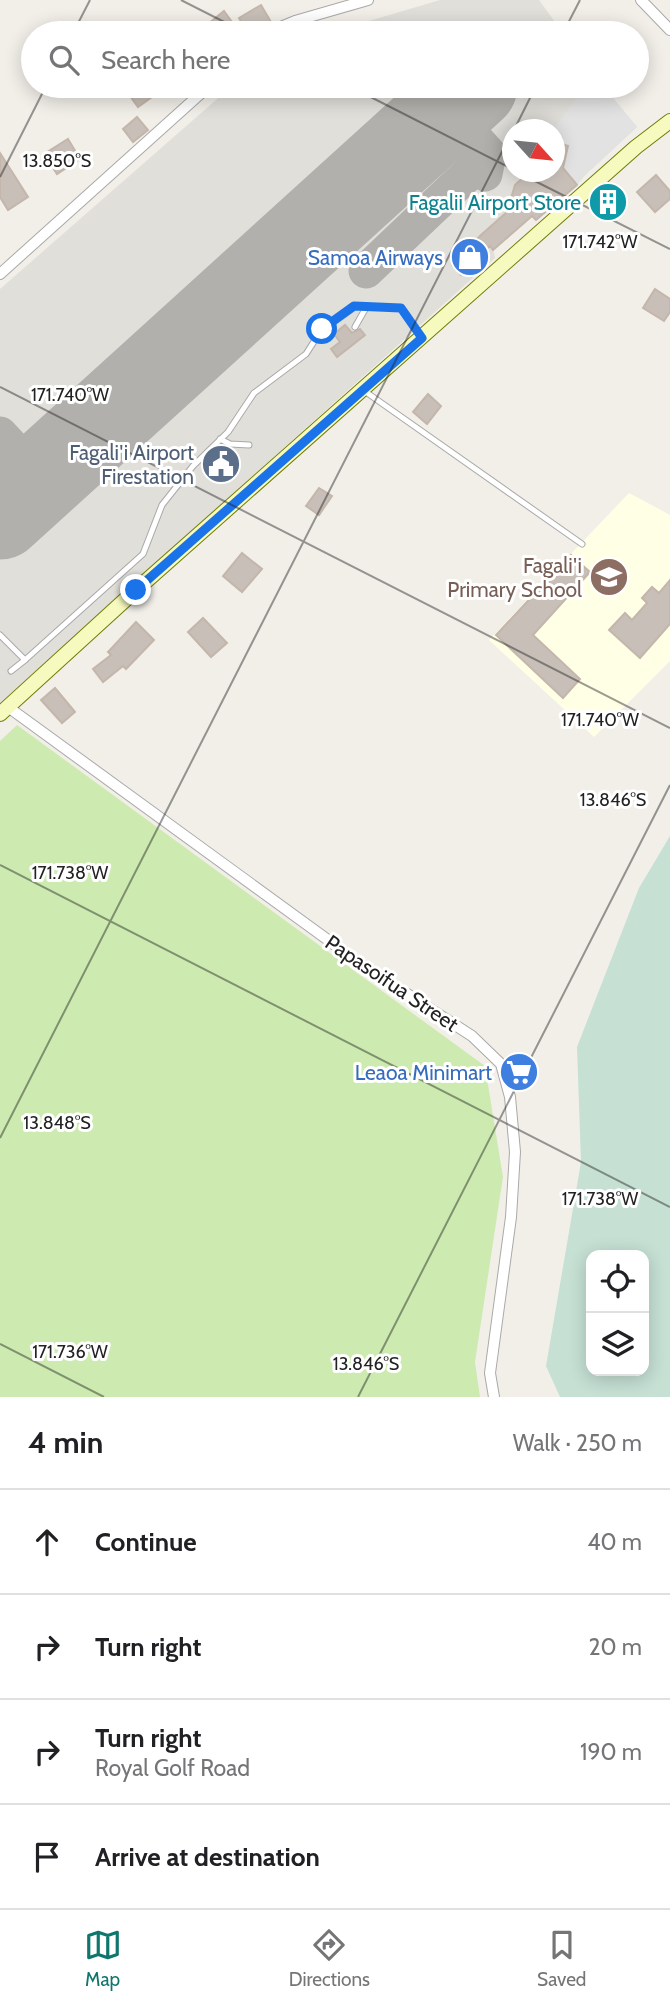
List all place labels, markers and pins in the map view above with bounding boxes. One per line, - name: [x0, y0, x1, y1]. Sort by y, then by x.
- building icon: Fagalii Airport Store: [587, 181, 629, 223]
- place label: Fagalii Airport Store: [409, 190, 581, 215]
- shop icon: Samoa Airways: [449, 236, 491, 278]
- place label: Samoa Airways: [308, 245, 443, 270]
- place label: Fagali'i Airport Firestation: [69, 440, 194, 489]
- public building icon: Fagali'i Airport Firestation: [200, 443, 242, 485]
- place label: Fagali'i Primary School: [447, 553, 582, 602]
- school or university icon: Fagali'i Primary School: [588, 556, 630, 598]
- supermarket icon: Leaoa Minimart: [498, 1051, 540, 1093]
- place label: Leaoa Minimart: [355, 1060, 492, 1085]

